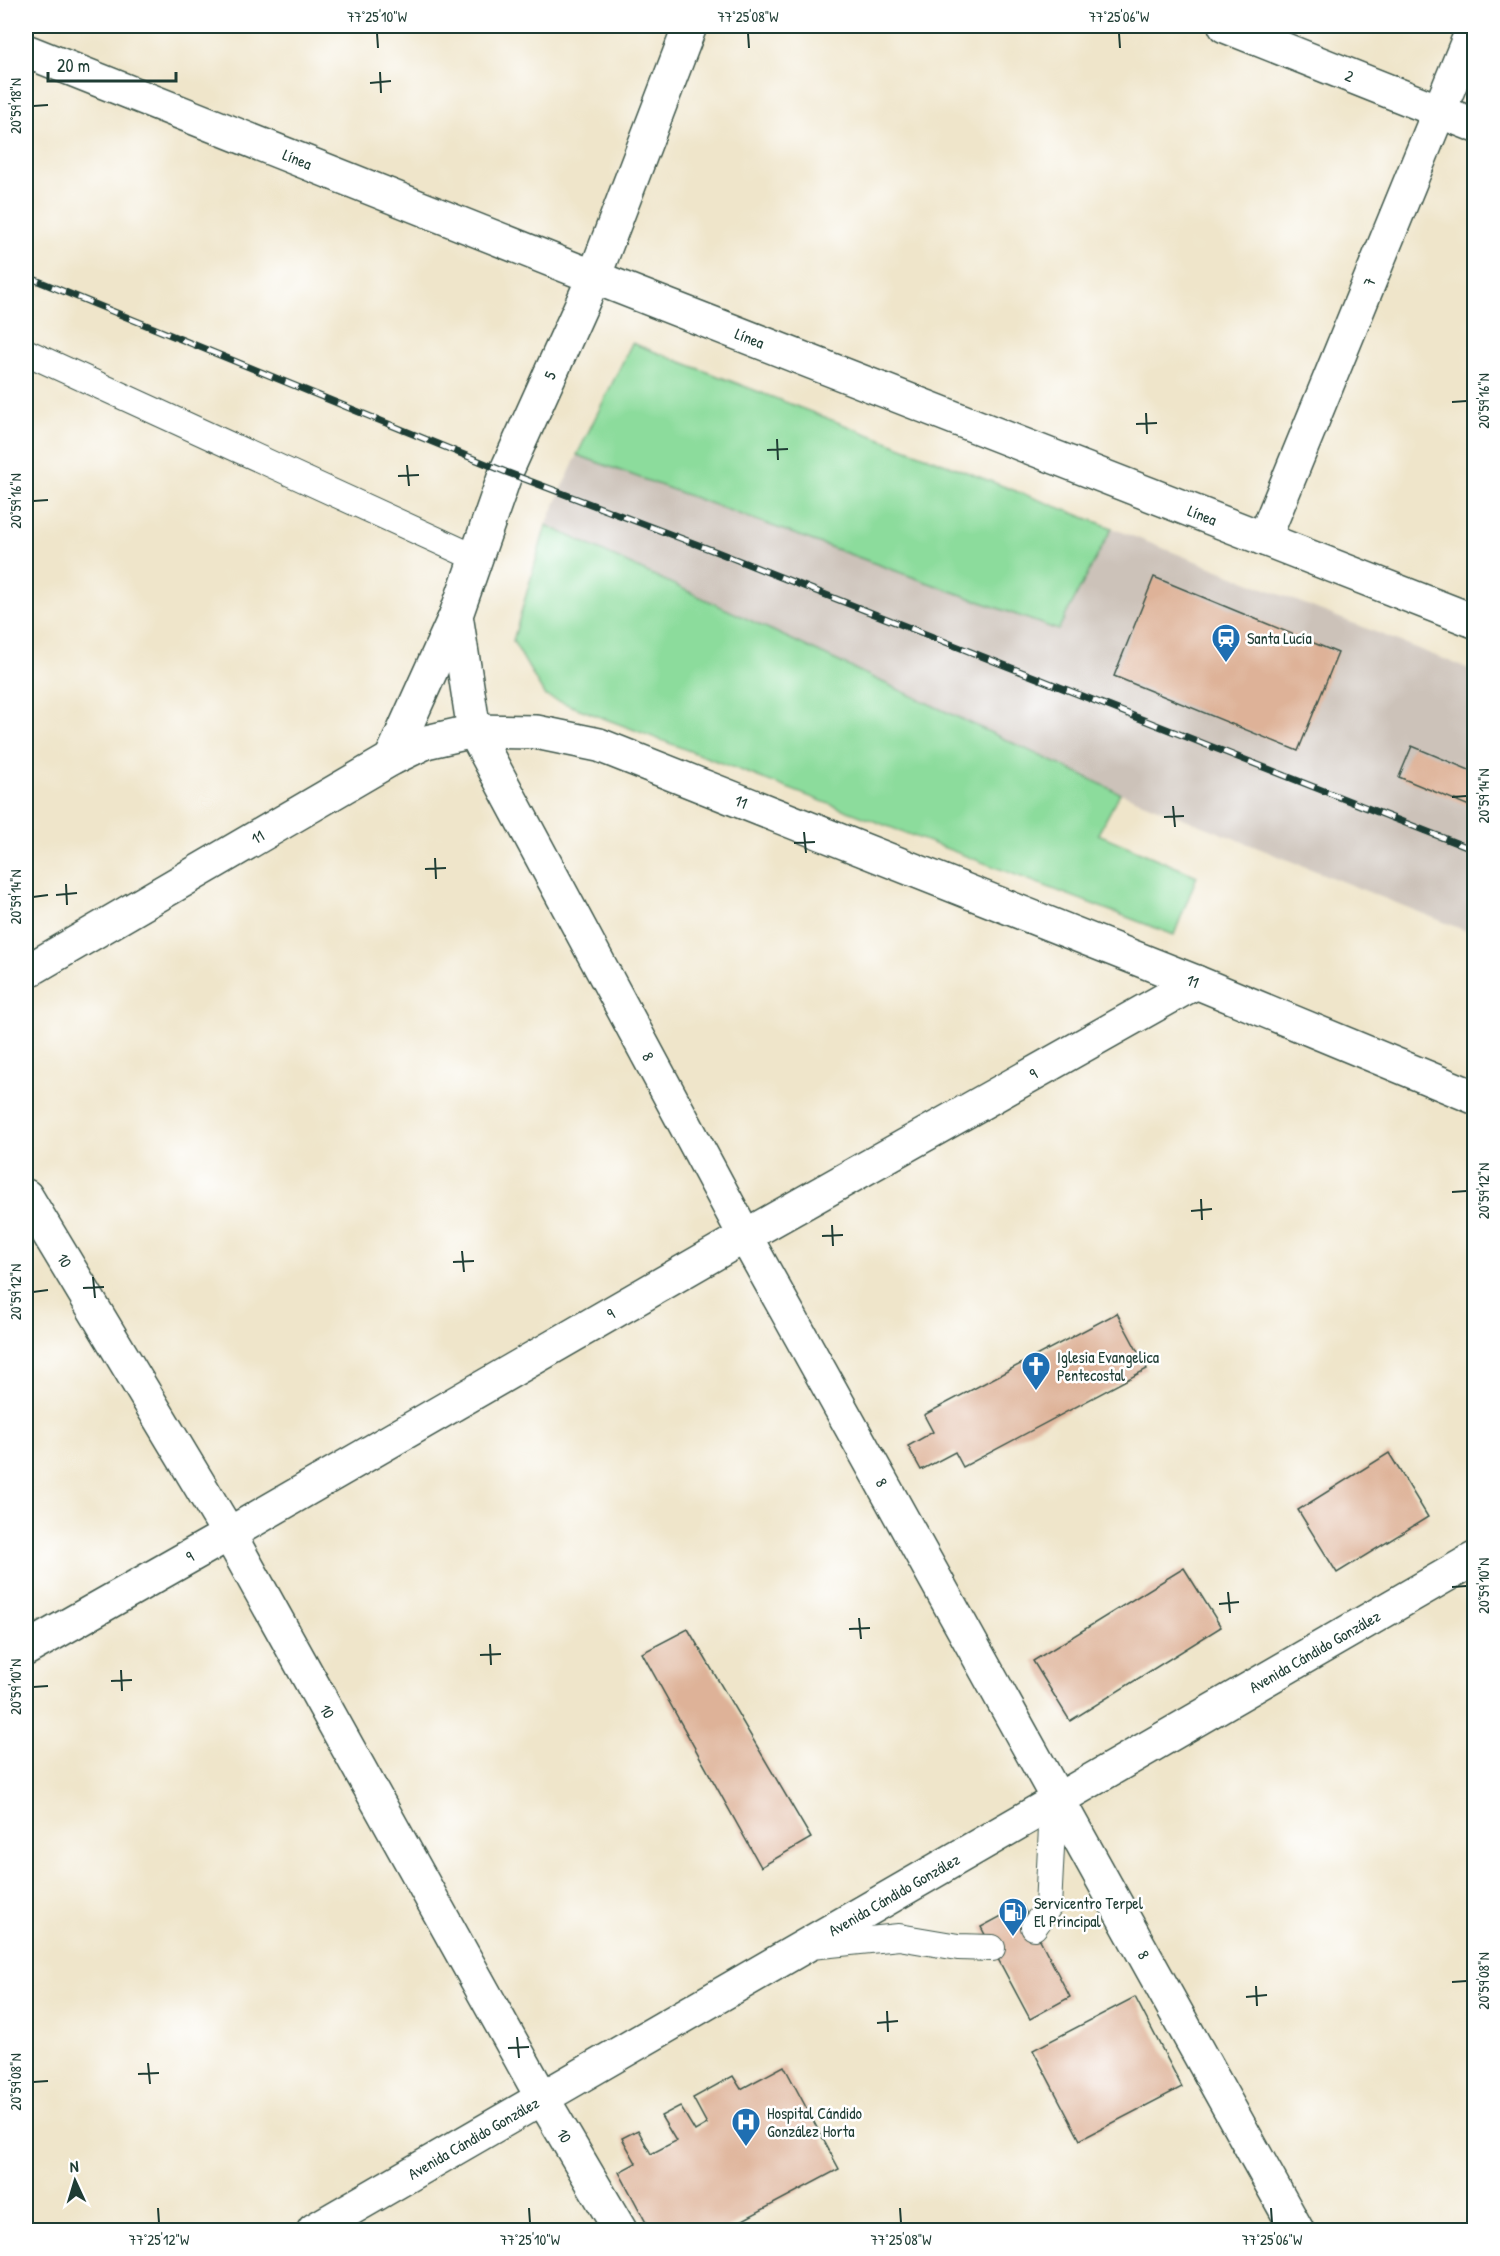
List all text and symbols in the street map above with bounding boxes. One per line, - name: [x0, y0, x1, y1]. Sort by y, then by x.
- text: 77°25'10"W: [347, 6, 408, 27]
- text: 77°25'08"W: [717, 6, 779, 27]
- text: 77°25'06"W: [1089, 6, 1150, 27]
- scale bar: [48, 45, 176, 83]
- text: 20 m: [57, 53, 90, 78]
- street label: 2: [1342, 64, 1358, 87]
- text: 20°59'18"N: [5, 78, 26, 134]
- street label: Línea: [280, 143, 315, 175]
- street label: 7: [1358, 274, 1381, 290]
- street label: Línea: [732, 322, 767, 353]
- street label: 5: [538, 367, 561, 383]
- text: 20°59'16"N: [1473, 373, 1494, 429]
- text: 20°59'16"N: [5, 473, 26, 529]
- street label: Línea: [1185, 499, 1220, 530]
- station icon: Santa Lucía: [1210, 622, 1242, 664]
- place label: Santa Lucía: [1247, 627, 1312, 649]
- text: 20°59'14"N: [1473, 768, 1494, 824]
- street label: 11: [732, 789, 751, 814]
- street label: 11: [247, 824, 268, 849]
- text: 20°59'14"N: [5, 869, 26, 925]
- street label: 11: [1183, 968, 1202, 993]
- street label: 8: [637, 1048, 660, 1064]
- street label: 9: [1025, 1063, 1041, 1085]
- text: 20°59'12"N: [1473, 1163, 1494, 1219]
- street label: 10: [52, 1249, 77, 1272]
- text: 20°59'12"N: [5, 1264, 26, 1320]
- street label: 9: [603, 1303, 619, 1325]
- place label: Iglesia Evangelica Pentecostal: [1057, 1346, 1159, 1386]
- church icon: Iglesia Evangelica Pentecostal: [1020, 1350, 1052, 1392]
- street label: 8: [871, 1474, 893, 1491]
- street label: 9: [182, 1545, 198, 1567]
- text: 20°59'10"N: [1473, 1558, 1494, 1614]
- street label: Avenida Cándido González: [1245, 1604, 1384, 1698]
- text: 20°59'10"N: [5, 1659, 26, 1715]
- street label: 10: [315, 1700, 340, 1722]
- street label: Avenida Cándido González: [824, 1848, 964, 1941]
- place label: Servicentro Terpel El Principal: [1034, 1892, 1144, 1932]
- fuel station icon: Servicentro Terpel El Principal: [997, 1896, 1029, 1938]
- street label: 8: [1133, 1946, 1155, 1963]
- text: 20°59'08"N: [1473, 1952, 1494, 2010]
- text: 20°59'08"N: [5, 2053, 26, 2111]
- street label: Avenida Cándido González: [404, 2091, 543, 2184]
- place label: Hospital Cándido González Horta: [767, 2102, 863, 2142]
- hospital icon: Hospital Cándido González Horta: [730, 2106, 762, 2148]
- street label: 10: [552, 2124, 577, 2147]
- north arrow: [45, 2151, 105, 2211]
- text: N: [69, 2155, 79, 2177]
- text: 77°25'12"W: [129, 2229, 190, 2250]
- text: 77°25'10"W: [500, 2229, 561, 2250]
- text: 77°25'08"W: [870, 2229, 932, 2250]
- text: 77°25'06"W: [1242, 2229, 1303, 2250]

